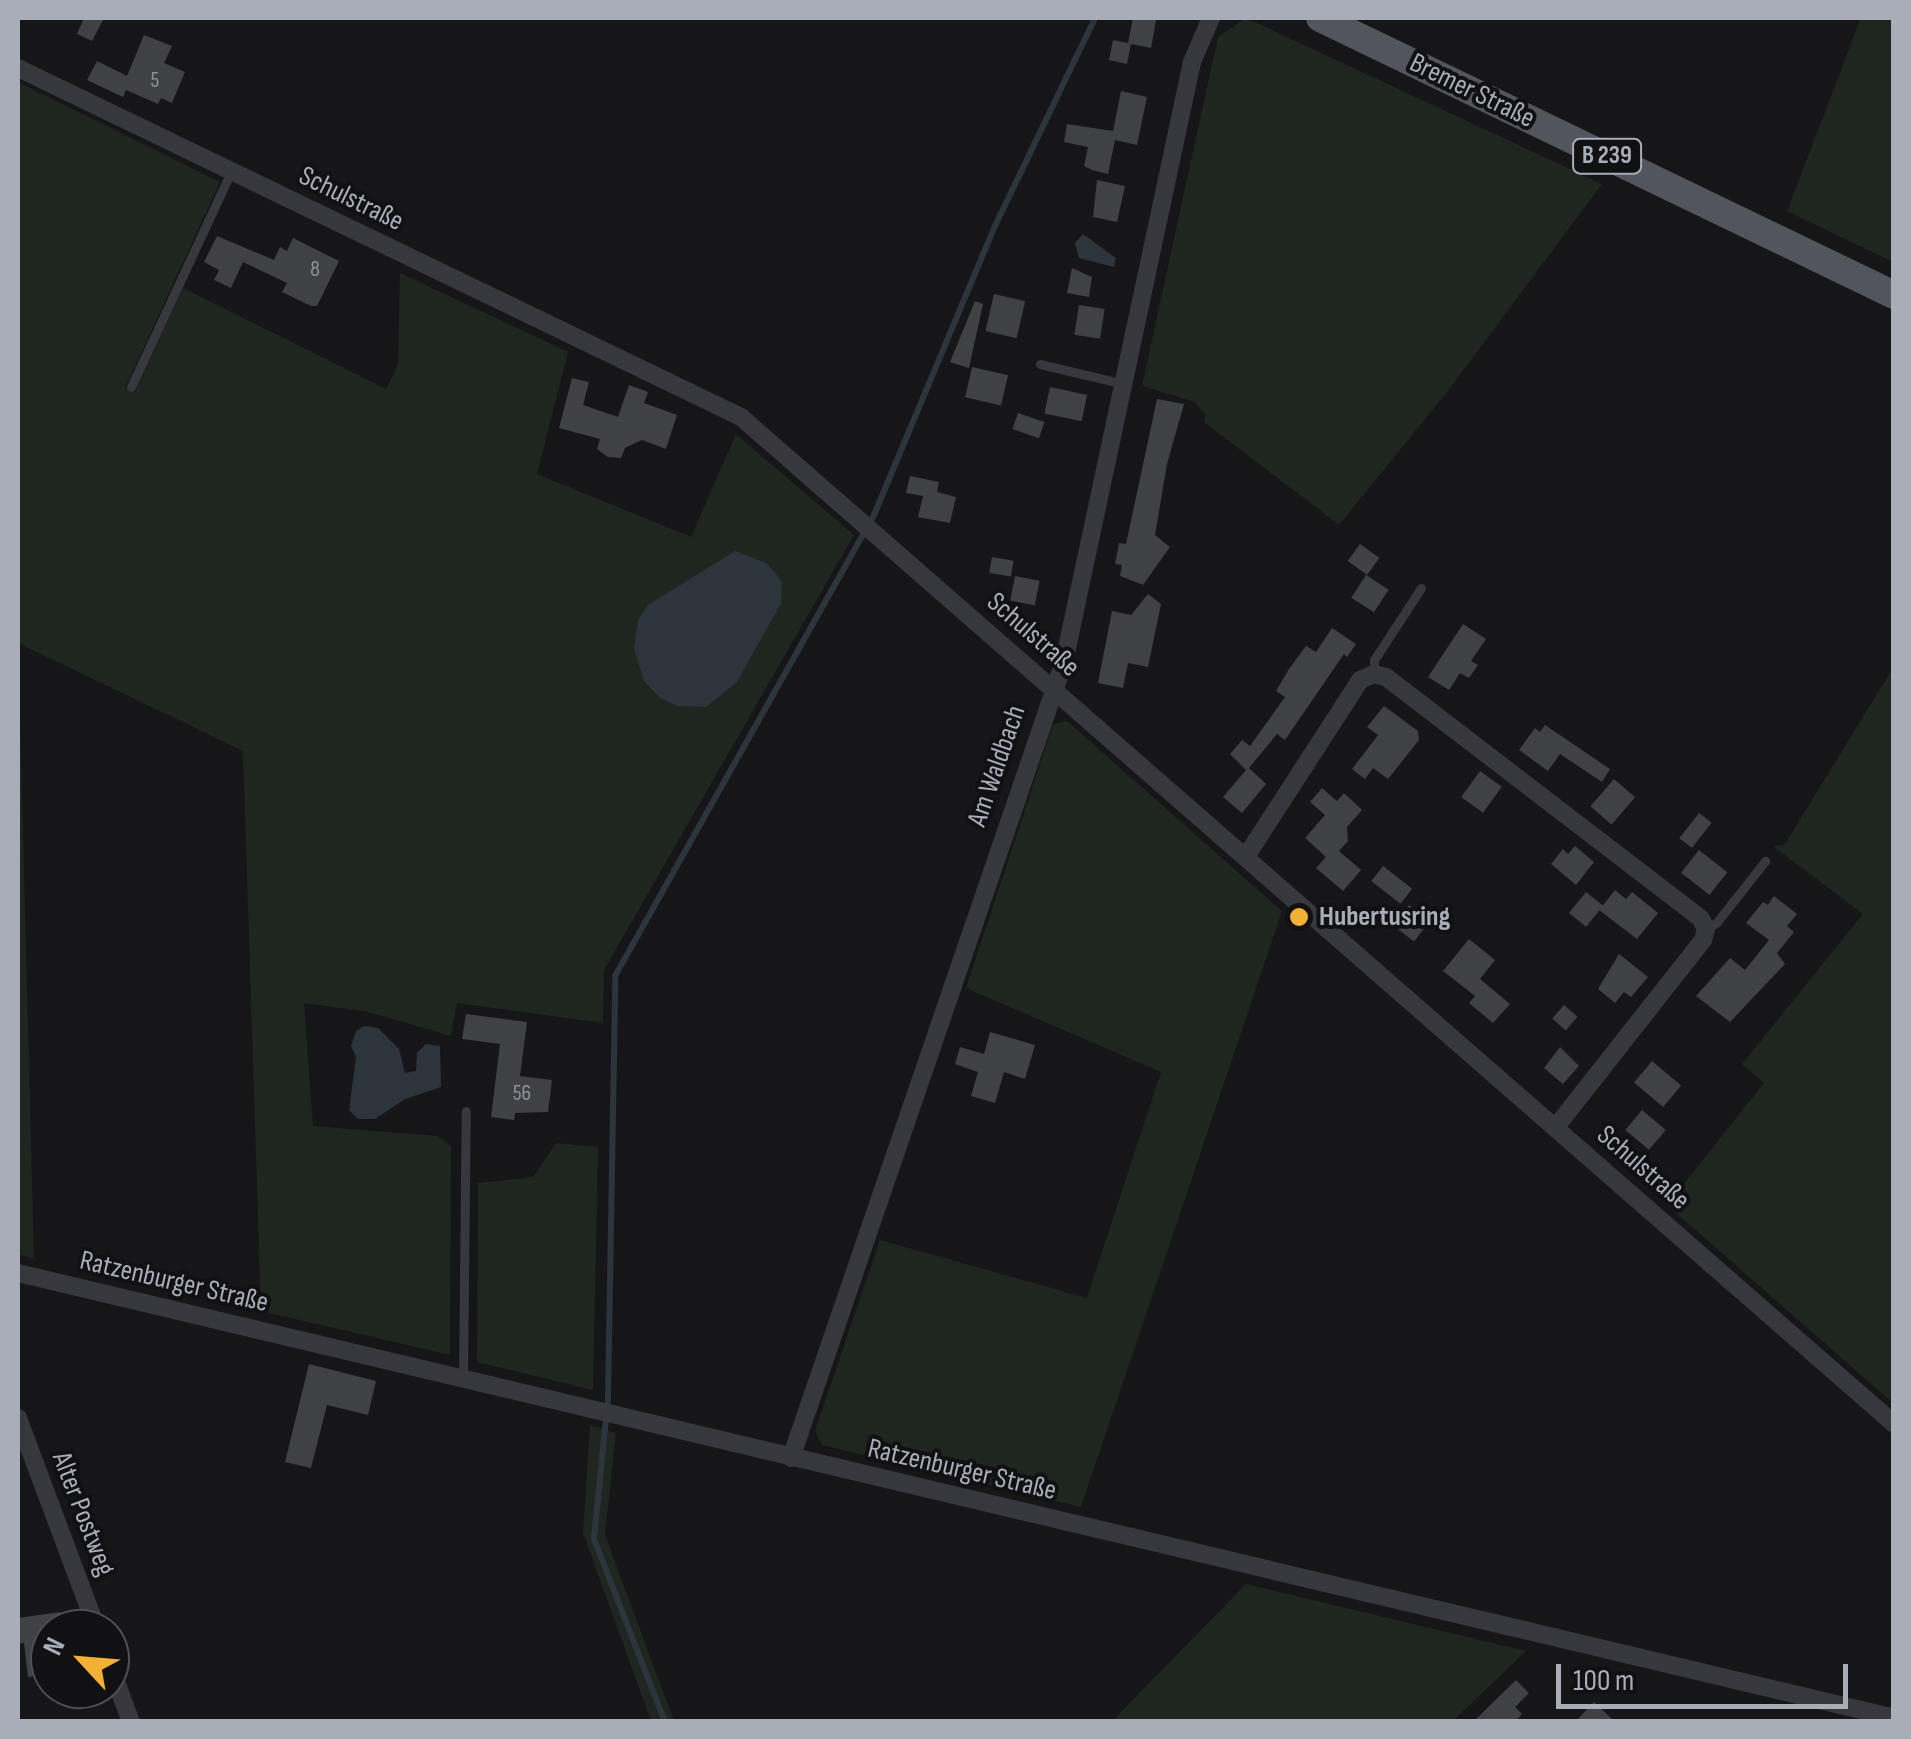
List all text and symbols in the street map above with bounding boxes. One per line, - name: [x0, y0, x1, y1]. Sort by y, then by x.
- street label: Bremer Straße: [1404, 46, 1540, 136]
- house number: 5: [151, 68, 159, 94]
- road number: B 239: [1572, 136, 1642, 176]
- street label: Schulstraße: [293, 159, 409, 239]
- house number: 8: [310, 257, 320, 283]
- street label: Schulstraße: [980, 586, 1086, 684]
- street label: Am Waldbach: [961, 701, 1033, 831]
- place label: Hubertusring: [1319, 900, 1450, 934]
- marker: Hubertusring: [1288, 906, 1310, 928]
- house number: 56: [513, 1081, 531, 1107]
- street label: Schulstraße: [1590, 1119, 1696, 1217]
- street label: Ratzenburger Straße: [77, 1244, 271, 1320]
- street label: Ratzenburger Straße: [865, 1432, 1059, 1508]
- street label: Alter Postweg: [44, 1447, 122, 1581]
- north arrow: [30, 1609, 130, 1709]
- text: N: [36, 1633, 72, 1660]
- scale bar: [1561, 1644, 1854, 1706]
- text: 100 m: [1573, 1663, 1634, 1699]

